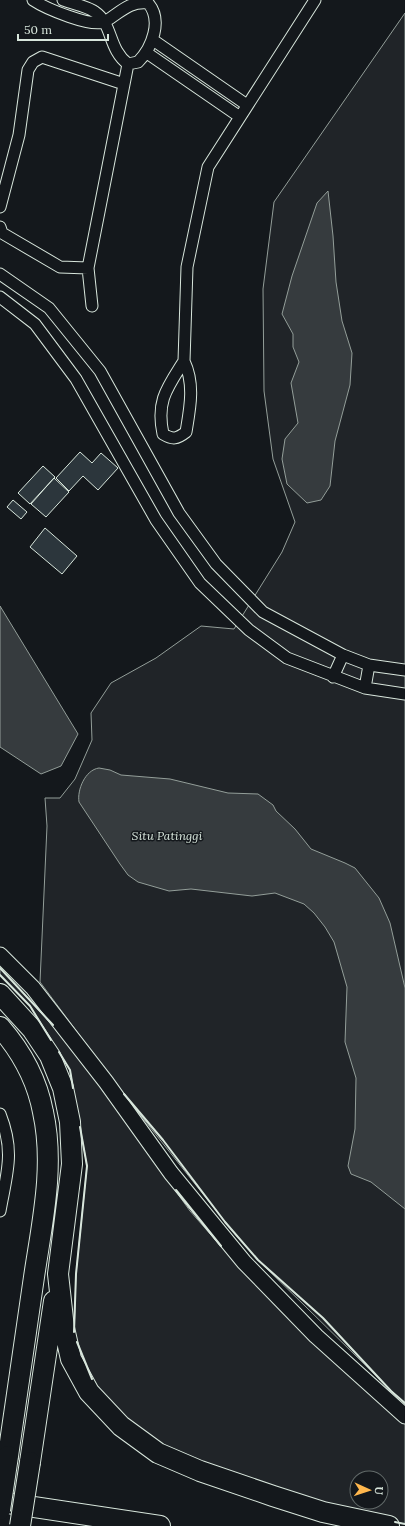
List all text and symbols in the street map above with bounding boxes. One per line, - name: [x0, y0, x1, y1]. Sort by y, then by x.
- scale bar: [18, 16, 108, 42]
- text: 50 m: [24, 22, 52, 37]
- water label: Situ Patinggi: [132, 828, 203, 843]
- north arrow: [349, 1470, 389, 1510]
- text: U: [372, 1486, 386, 1496]

